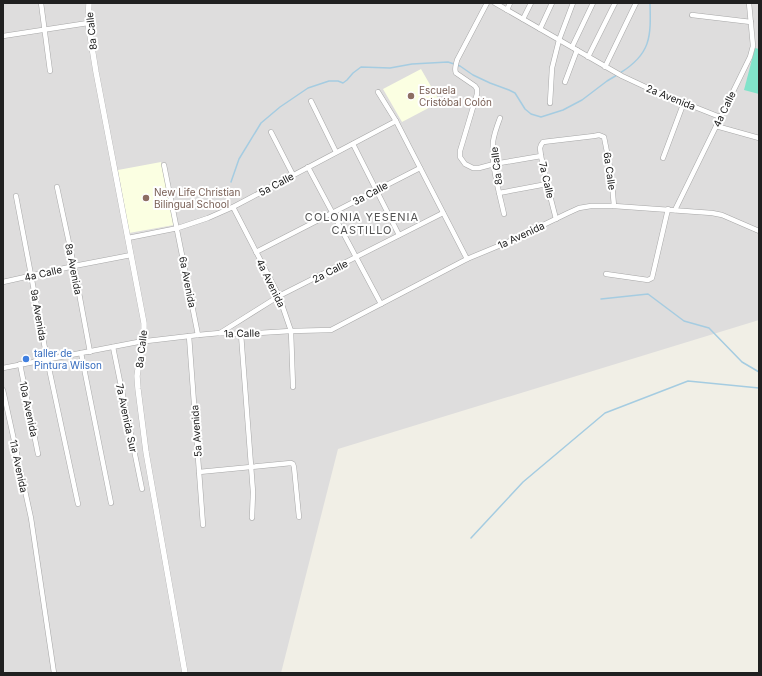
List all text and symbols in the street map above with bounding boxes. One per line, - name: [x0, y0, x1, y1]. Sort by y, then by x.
- street label: 8a Calle: [83, 11, 99, 51]
- street label: 2a Avenida: [645, 82, 697, 112]
- place label: Escuela Cristóbal Colón: [419, 84, 492, 108]
- street label: 4a Calle: [710, 89, 738, 129]
- marker: Escuela Cristóbal Colón: [406, 91, 416, 101]
- street label: 8a Calle: [488, 146, 504, 186]
- street label: 6a Calle: [601, 151, 619, 191]
- street label: 7a Calle: [537, 161, 557, 200]
- street label: 5a Calle: [256, 170, 296, 198]
- street label: 3a Calle: [350, 179, 390, 207]
- place label: New Life Christian Bilingual School: [154, 186, 240, 210]
- marker: New Life Christian Bilingual School: [141, 193, 151, 203]
- district label: COLONIA YESENIA CASTILLO: [305, 210, 419, 237]
- street label: 1a Avenida: [496, 219, 546, 251]
- street label: 8a Avenida: [63, 242, 85, 296]
- street label: 6a Avenida: [177, 255, 199, 309]
- street label: 4a Avenida: [254, 257, 288, 309]
- street label: 2a Calle: [310, 257, 350, 285]
- street label: 4a Calle: [23, 263, 63, 283]
- street label: 9a Avenida: [29, 288, 49, 342]
- street label: 1a Calle: [224, 327, 260, 339]
- street label: 8a Calle: [133, 329, 149, 369]
- place label: taller de Pintura Wilson: [34, 347, 102, 371]
- marker: taller de Pintura Wilson: [21, 354, 31, 364]
- street label: 10a Avenida: [17, 380, 41, 438]
- street label: 7a Avenida Sur: [114, 382, 140, 454]
- street label: 5a Avenida: [188, 405, 204, 457]
- street label: 11a Avenida: [8, 438, 30, 494]

